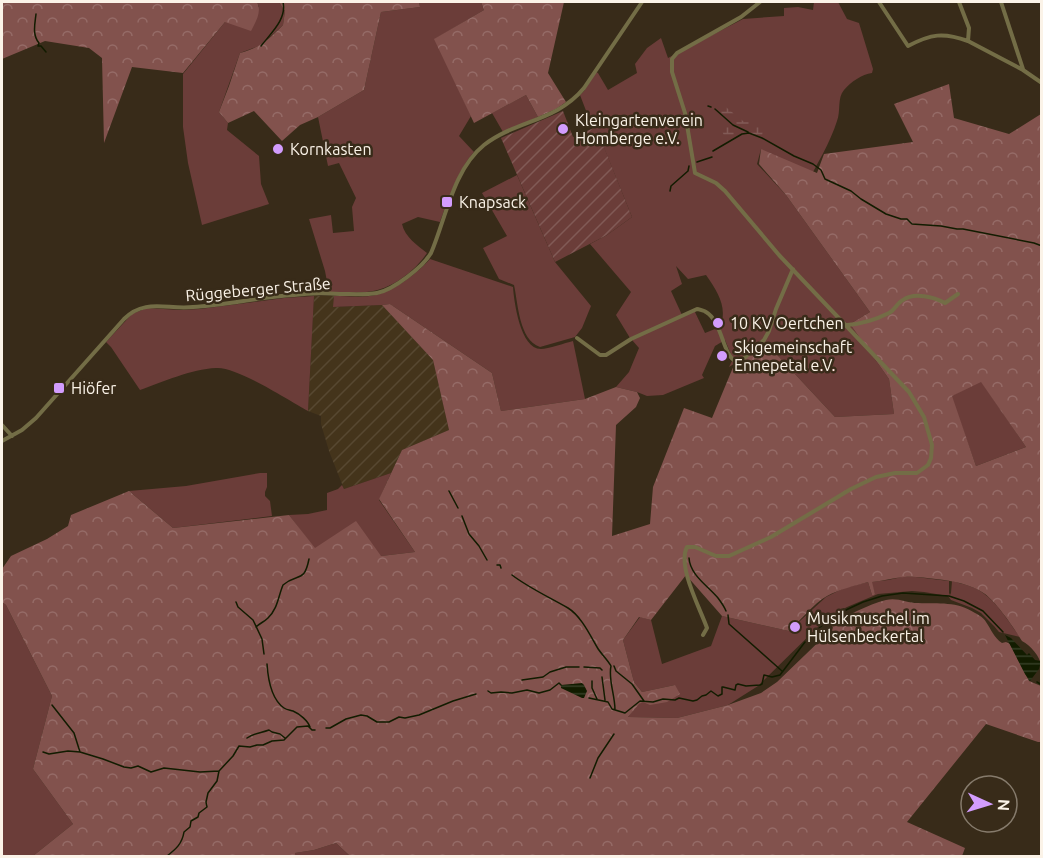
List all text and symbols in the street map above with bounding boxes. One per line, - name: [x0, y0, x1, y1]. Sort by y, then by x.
- place label: Kleingartenverein Homberge e.V.: [575, 111, 703, 147]
- marker: Kleingartenverein Homberge e.V.: [556, 122, 570, 136]
- place label: Kornkasten: [290, 140, 372, 158]
- marker: Kornkasten: [271, 142, 285, 156]
- place label: Knapsack: [459, 193, 526, 211]
- marker: Knapsack: [440, 195, 454, 209]
- street label: Rüggeberger Straße: [185, 274, 331, 304]
- place label: 10 KV Oertchen: [730, 314, 844, 332]
- marker: 10 KV Oertchen: [711, 316, 725, 330]
- place label: Skigemeinschaft Ennepetal e.V.: [734, 338, 853, 374]
- marker: Skigemeinschaft Ennepetal e.V.: [715, 349, 729, 363]
- place label: Hiöfer: [71, 379, 116, 397]
- marker: Hiöfer: [52, 381, 66, 395]
- place label: Musikmuschel im Hülsenbeckertal: [807, 609, 930, 645]
- marker: Musikmuschel im Hülsenbeckertal: [788, 620, 802, 634]
- north arrow: [959, 774, 1019, 834]
- text: N: [995, 798, 1013, 812]

